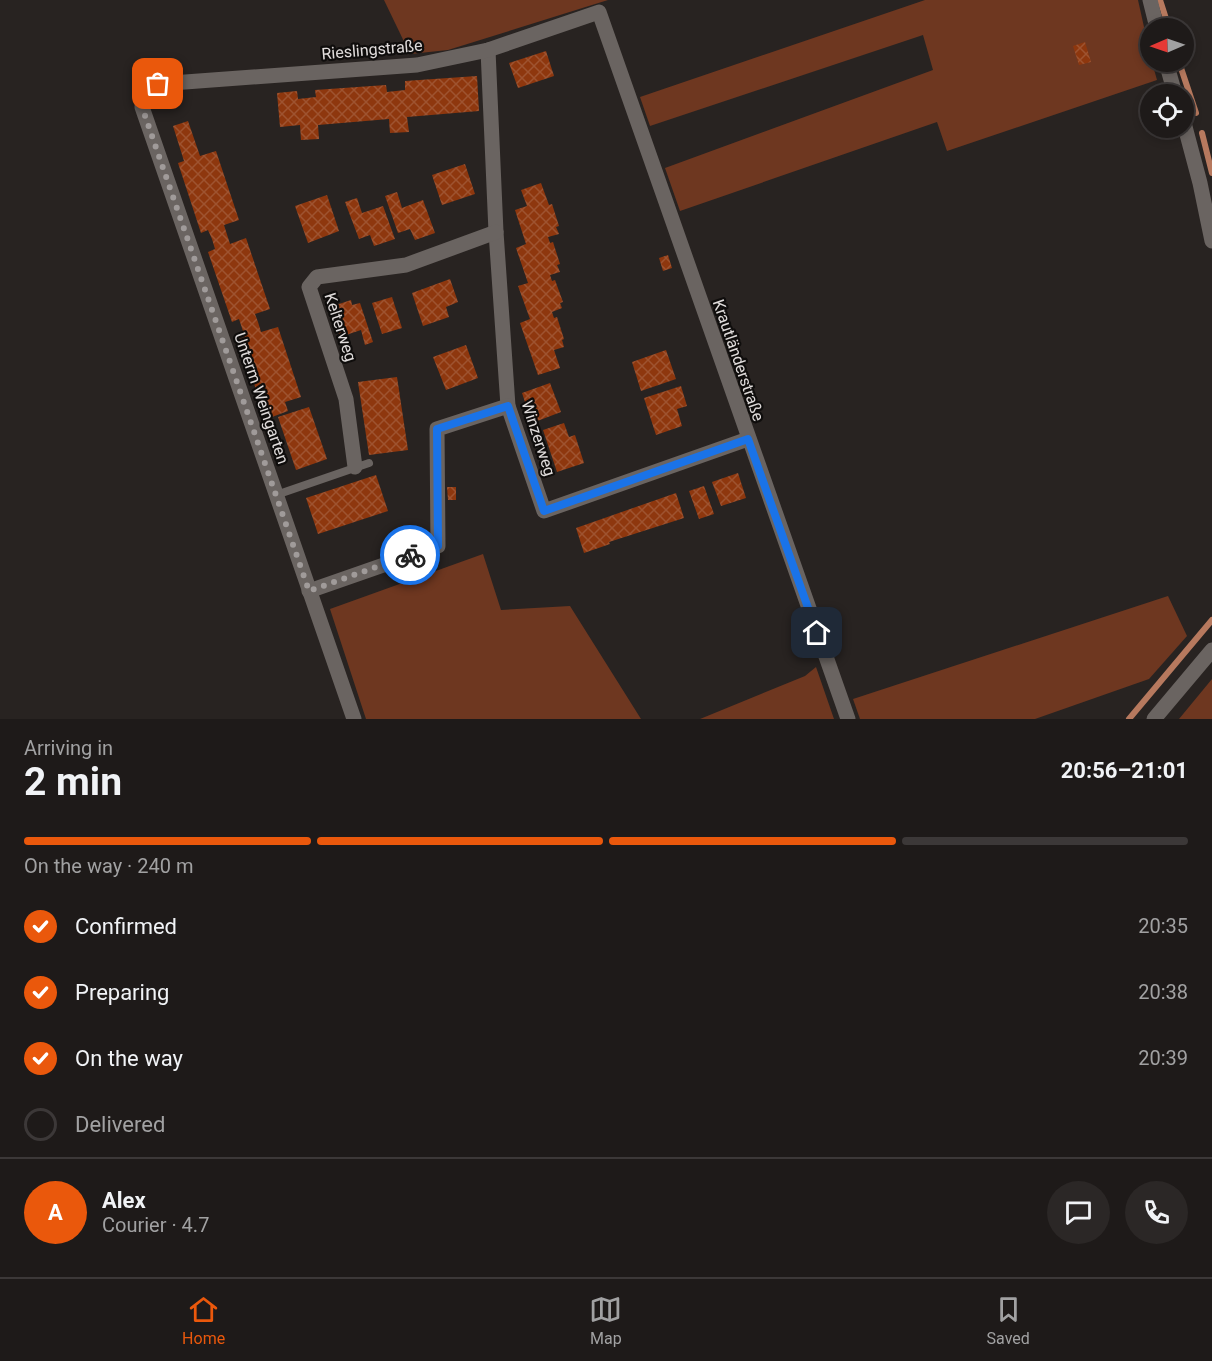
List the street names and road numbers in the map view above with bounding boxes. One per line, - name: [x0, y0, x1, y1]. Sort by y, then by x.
- street label: Rieslingstraße: [321, 36, 423, 63]
- street label: Kelterweg: [321, 290, 361, 364]
- street label: Krautländerstraße: [709, 297, 768, 424]
- street label: Unterm Weingarten: [230, 330, 293, 466]
- street label: Winzerweg: [517, 398, 560, 478]

